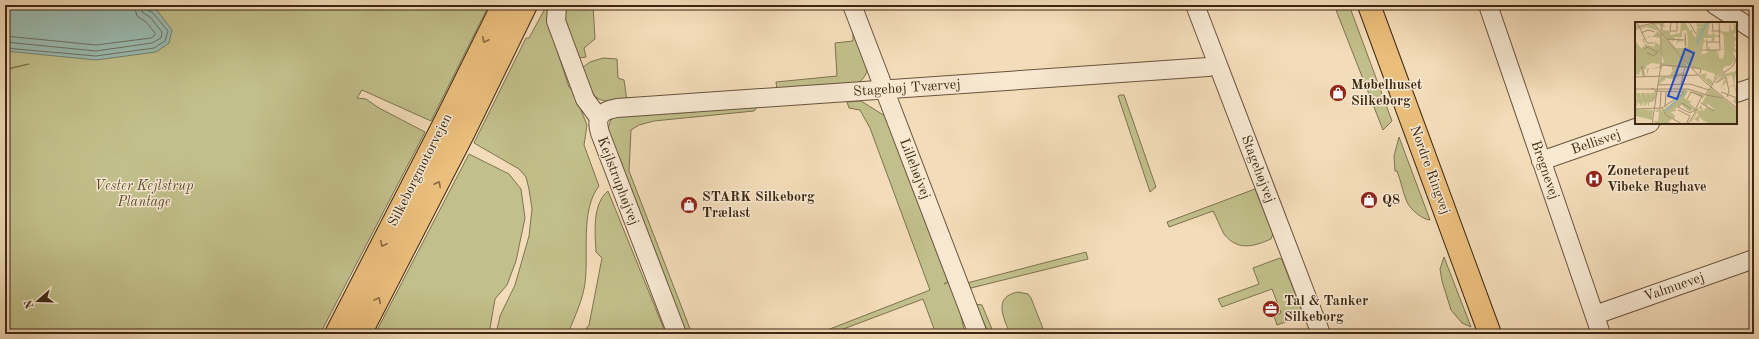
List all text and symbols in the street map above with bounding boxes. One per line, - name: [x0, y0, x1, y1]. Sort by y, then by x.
- inset map: [1635, 22, 1737, 124]
- one-way arrow: [483, 36, 490, 43]
- street label: Stagehøj Tværvej: [853, 77, 961, 99]
- place label: Møbelhuset Silkeborg: [1351, 78, 1422, 108]
- shop icon: Møbelhuset Silkeborg: [1328, 83, 1348, 103]
- street label: Silkeborgmotorvejen: [385, 111, 455, 229]
- street label: Nordre Ringvej: [1407, 124, 1453, 216]
- street label: Bellisvej: [1570, 127, 1622, 157]
- street label: Stagehøjvej: [1239, 133, 1277, 205]
- street label: Kejlstruphøjvej: [595, 135, 641, 227]
- street label: Lillehøjvej: [897, 137, 933, 201]
- street label: Bregnevej: [1528, 139, 1562, 201]
- place label: Zoneterapeut Vibeke Rughave: [1607, 164, 1707, 194]
- hospital icon: Zoneterapeut Vibeke Rughave: [1584, 169, 1604, 189]
- park label: Vester Kejlstrup Plantage: [94, 179, 194, 210]
- one-way arrow: [433, 181, 440, 188]
- place label: STARK Silkeborg Trælast: [702, 190, 815, 220]
- shop icon: Q8: [1359, 190, 1379, 210]
- place label: Q8: [1382, 193, 1400, 207]
- shop icon: STARK Silkeborg Trælast: [679, 195, 699, 215]
- one-way arrow: [380, 239, 388, 247]
- street label: Valmuevej: [1642, 270, 1706, 304]
- north arrow: [18, 281, 58, 321]
- place label: Tal & Tanker Silkeborg: [1284, 294, 1368, 324]
- one-way arrow: [374, 296, 381, 304]
- text: N: [23, 298, 37, 310]
- office icon: Tal & Tanker Silkeborg: [1261, 299, 1281, 319]

